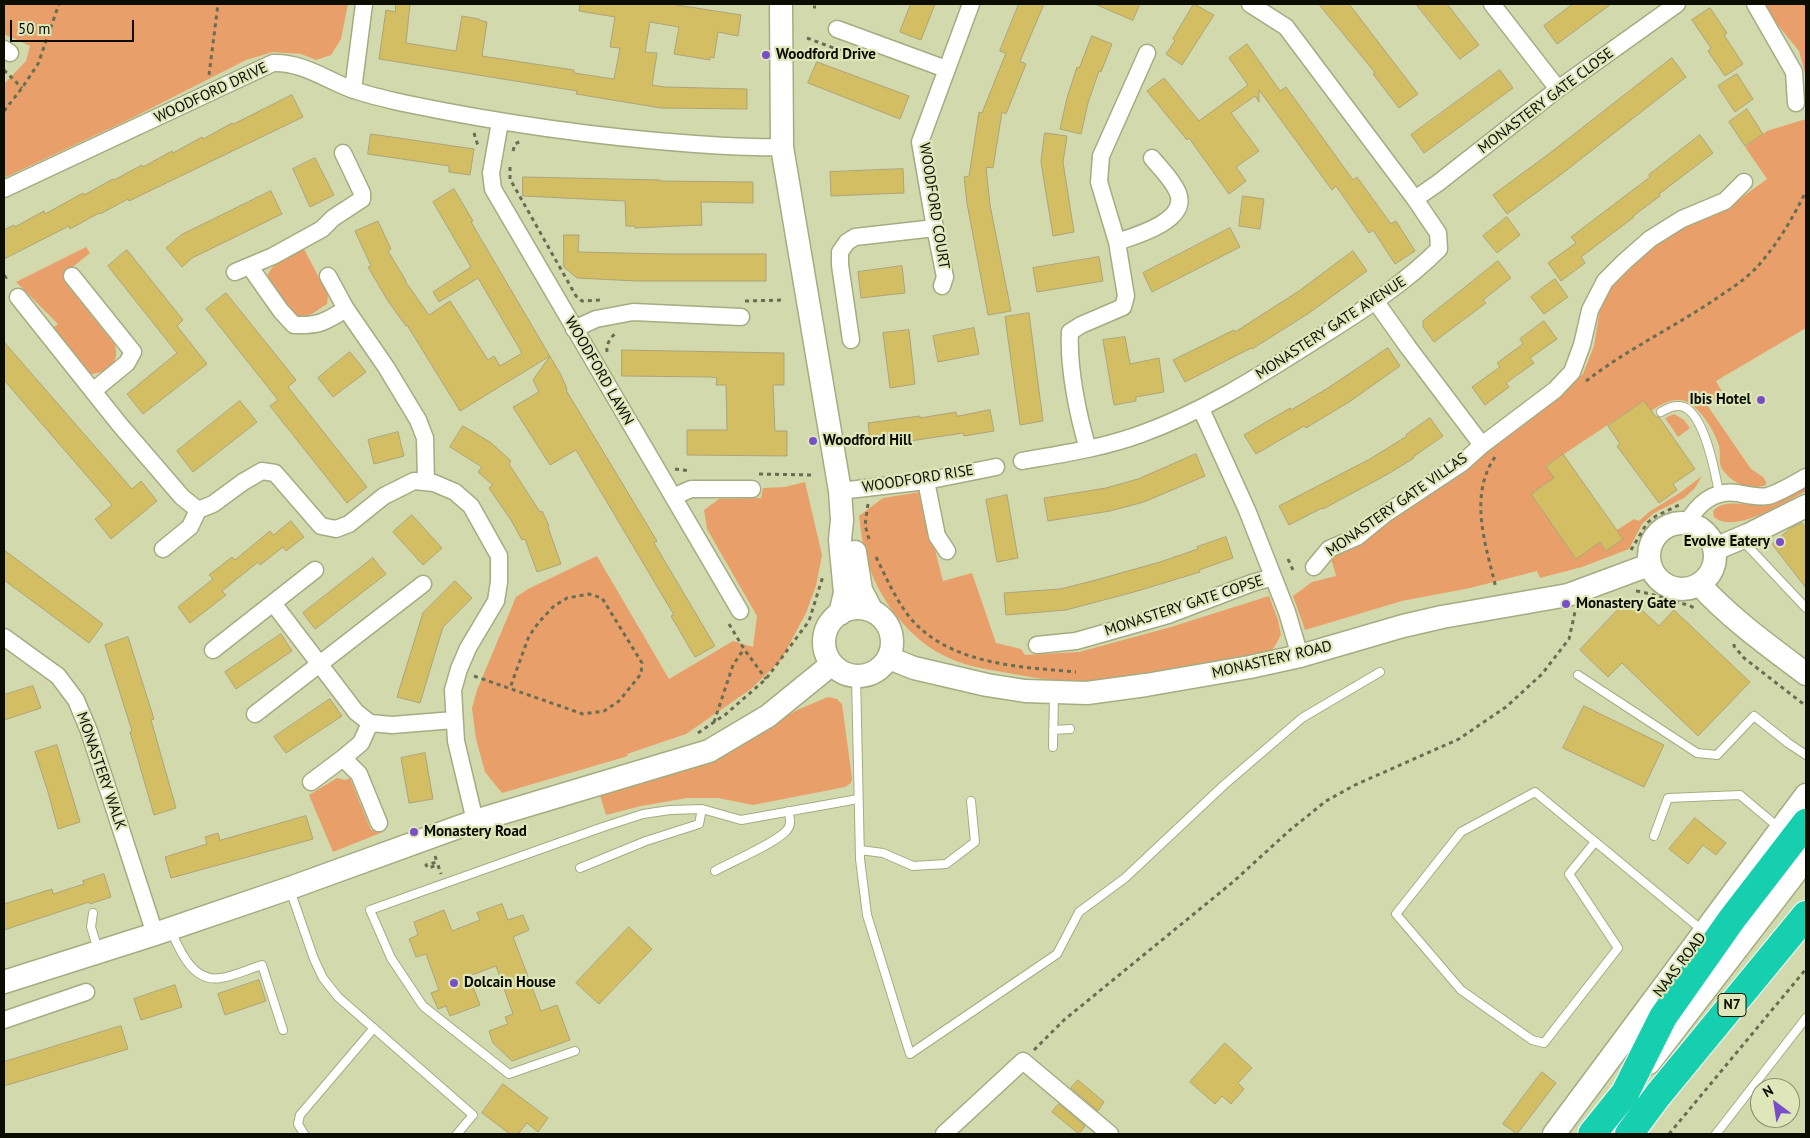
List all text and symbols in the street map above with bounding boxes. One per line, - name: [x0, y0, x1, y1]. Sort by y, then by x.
- scale bar: [12, 10, 136, 42]
- text: 50 m: [18, 19, 51, 38]
- street label: MONASTERY GATE CLOSE: [1475, 44, 1617, 158]
- place label: Woodford Drive: [776, 46, 876, 64]
- marker: Woodford Drive: [760, 49, 772, 61]
- street label: WOODFORD DRIVE: [152, 59, 270, 127]
- street label: WOODFORD COURT: [915, 142, 953, 270]
- street label: MONASTERY GATE AVENUE: [1252, 273, 1410, 383]
- street label: WOODFORD LAWN: [561, 314, 637, 428]
- place label: Ibis Hotel: [1690, 391, 1751, 409]
- marker: Ibis Hotel: [1755, 394, 1767, 406]
- place label: Woodford Hill: [823, 432, 912, 450]
- marker: Woodford Hill: [807, 435, 819, 447]
- street label: MONASTERY GATE VILLAS: [1323, 449, 1471, 561]
- street label: WOODFORD RISE: [861, 461, 975, 497]
- place label: Evolve Eatery: [1684, 533, 1770, 551]
- marker: Evolve Eatery: [1774, 536, 1786, 548]
- street label: MONASTERY GATE COPSE: [1102, 572, 1266, 640]
- place label: Monastery Gate: [1576, 595, 1676, 613]
- marker: Monastery Gate: [1560, 598, 1572, 610]
- street label: MONASTERY ROAD: [1210, 637, 1334, 683]
- street label: MONASTERY WALK: [72, 710, 130, 832]
- place label: Monastery Road: [424, 823, 527, 841]
- marker: Monastery Road: [408, 826, 420, 838]
- street label: NAAS ROAD: [1650, 929, 1710, 1001]
- place label: Dolcain House: [464, 974, 556, 992]
- marker: Dolcain House: [448, 977, 460, 989]
- road number: N7: [1718, 994, 1746, 1016]
- north arrow: [1750, 1078, 1800, 1128]
- text: N: [1759, 1081, 1776, 1101]

